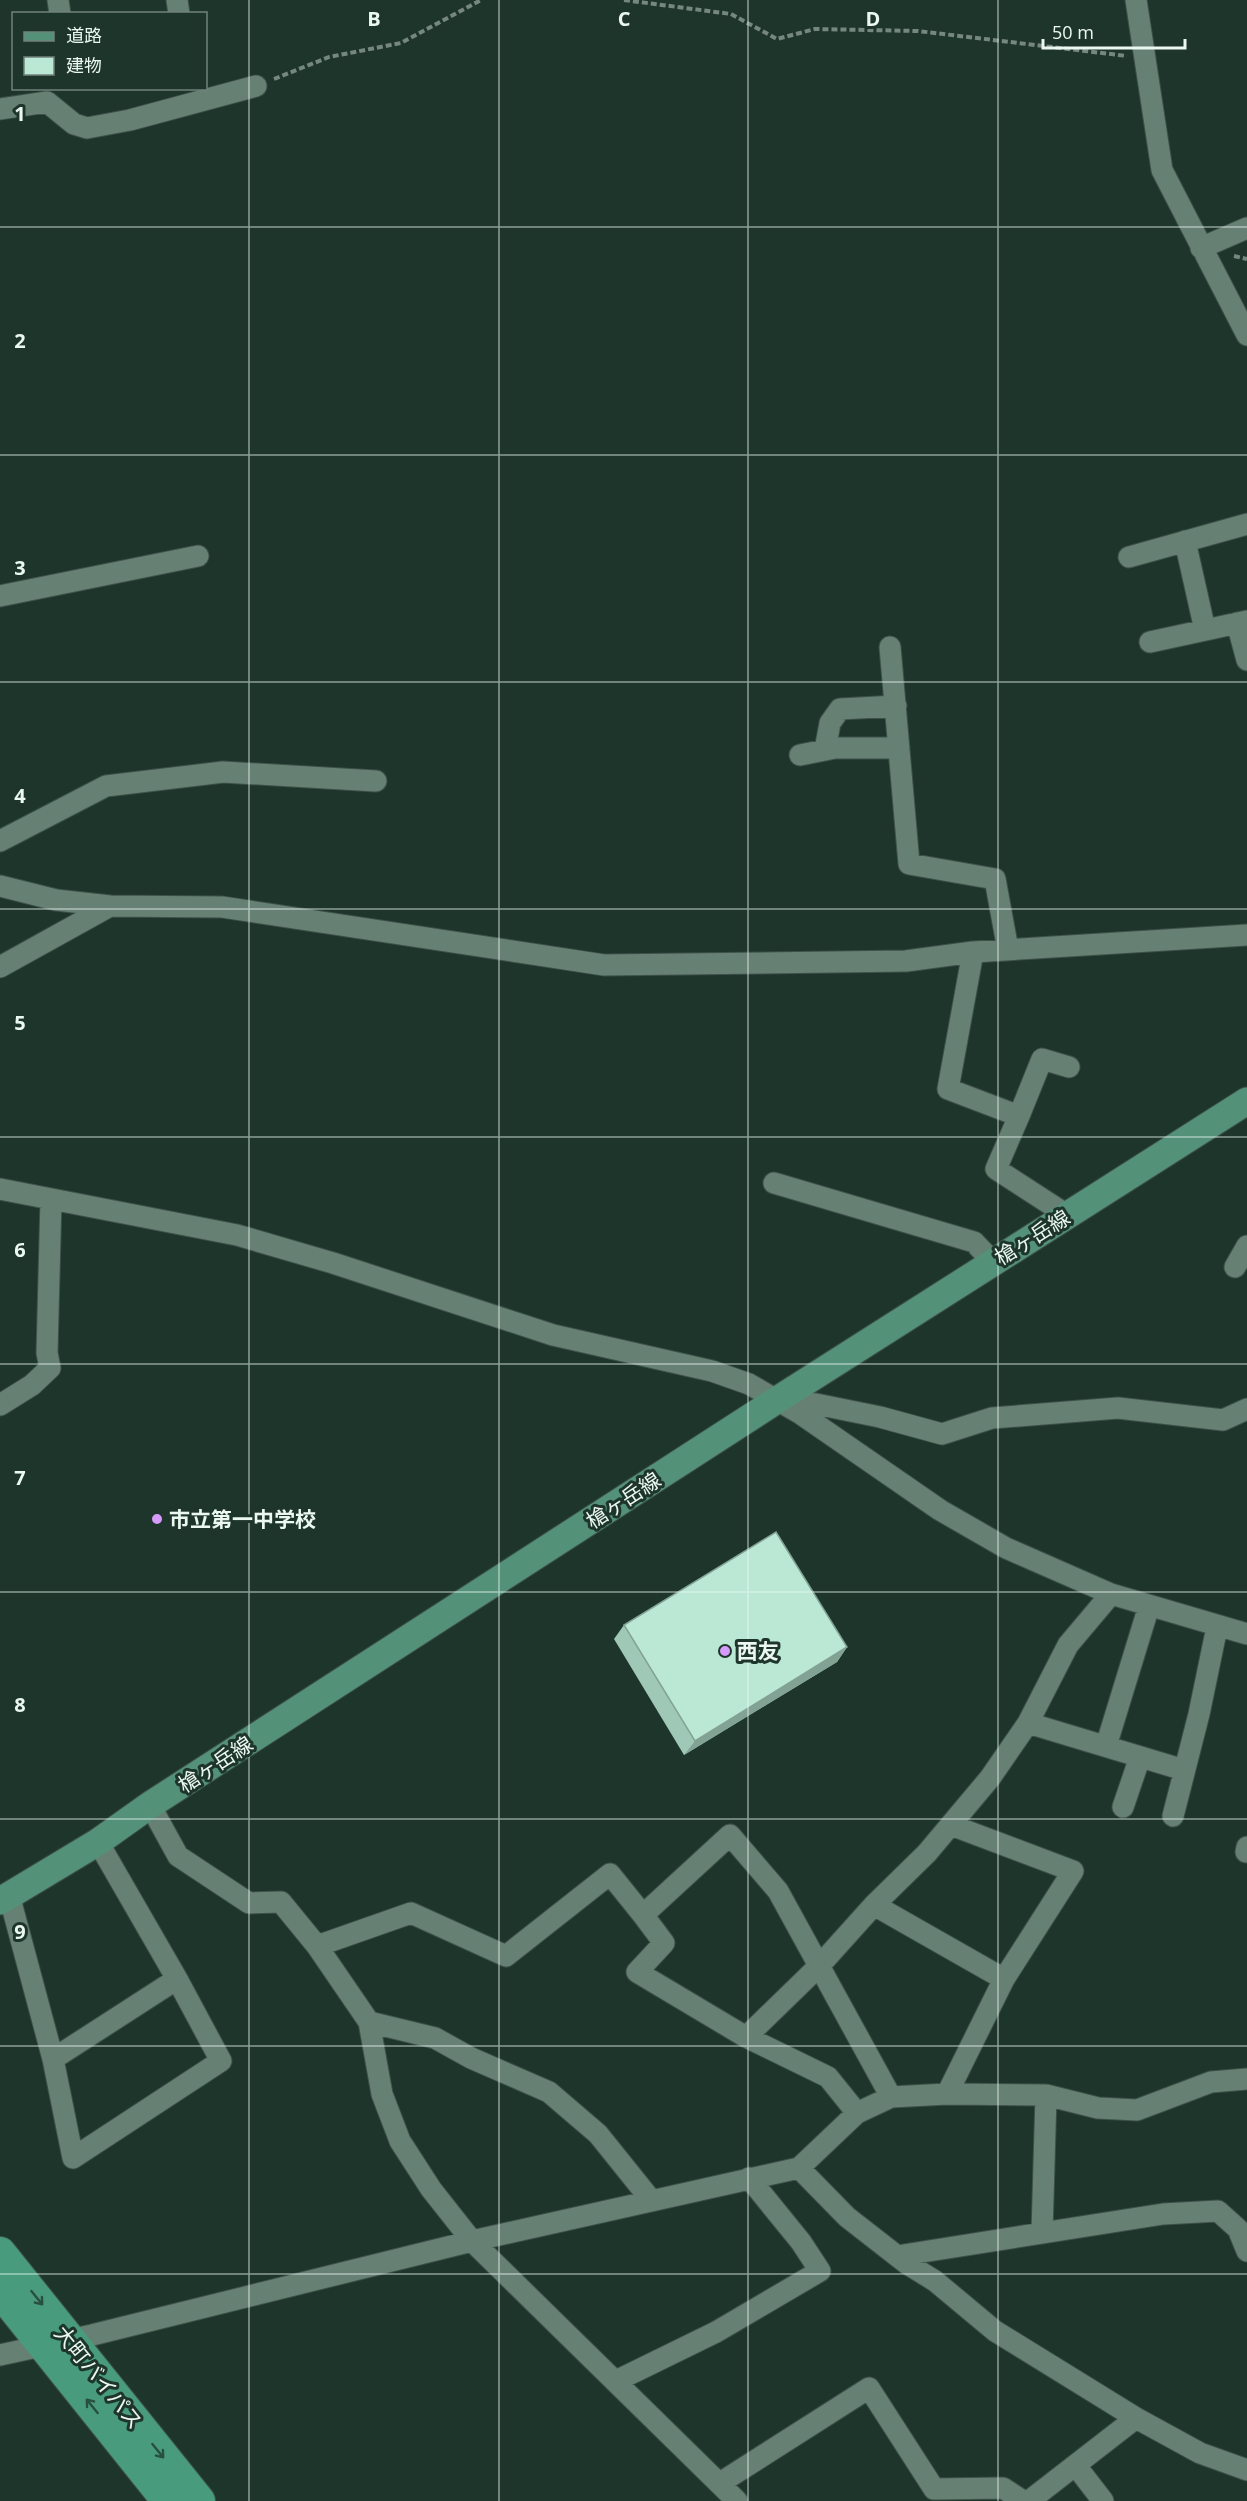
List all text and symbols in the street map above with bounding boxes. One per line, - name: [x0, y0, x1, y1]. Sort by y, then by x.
- text: B: [367, 5, 381, 32]
- text: C: [618, 5, 631, 32]
- text: D: [866, 5, 880, 32]
- legend: [12, 12, 207, 90]
- scale bar: [1043, 12, 1186, 50]
- text: 50 m: [1052, 20, 1094, 44]
- text: 道路: [66, 23, 102, 47]
- text: 建物: [66, 53, 102, 77]
- text: 1: [14, 100, 26, 127]
- text: 2: [14, 327, 26, 354]
- text: 3: [14, 554, 26, 581]
- text: 4: [14, 782, 26, 809]
- text: 5: [14, 1009, 26, 1036]
- street label: 槍ヶ岳線: [989, 1203, 1075, 1271]
- text: 6: [14, 1236, 26, 1263]
- text: 7: [14, 1464, 26, 1491]
- street label: 槍ヶ岳線: [580, 1465, 666, 1535]
- place label: 市立第一中学校: [169, 1505, 316, 1533]
- marker: 市立第一中学校: [150, 1512, 164, 1526]
- place label: 西友: [737, 1637, 779, 1665]
- marker: 西友: [718, 1644, 732, 1658]
- text: 8: [14, 1691, 26, 1718]
- street label: 槍ヶ岳線: [172, 1729, 258, 1799]
- text: 9: [14, 1918, 26, 1945]
- one-way arrow: [30, 2290, 43, 2306]
- street label: 大町バイパス: [49, 2319, 149, 2435]
- one-way arrow: [85, 2398, 98, 2414]
- one-way arrow: [152, 2442, 165, 2458]

